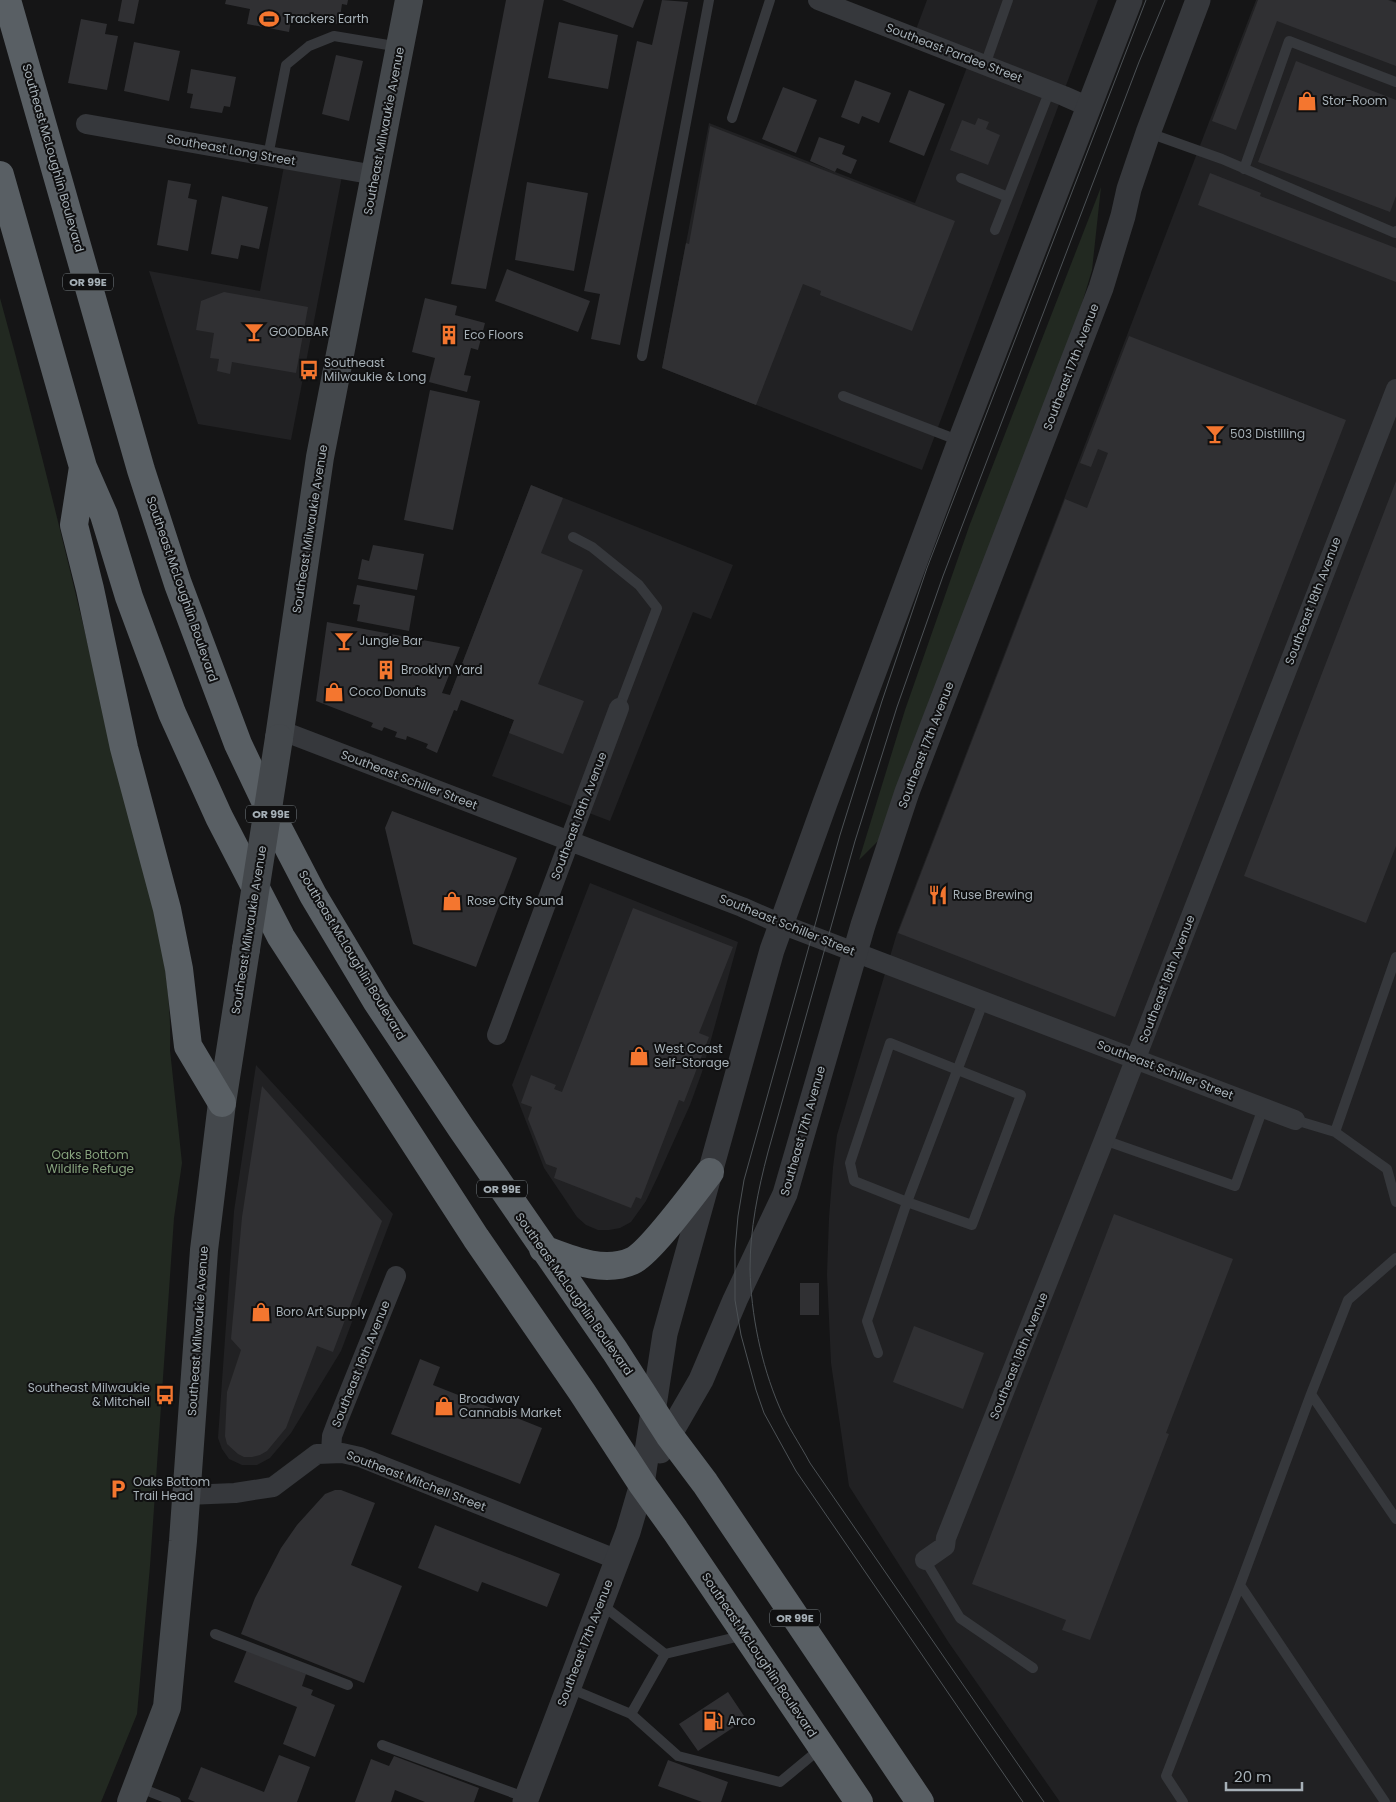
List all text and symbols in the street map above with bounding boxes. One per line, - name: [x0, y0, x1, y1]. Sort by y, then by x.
- sports icon: Trackers Earth: [258, 8, 280, 30]
- place label: Trackers Earth: [284, 10, 369, 27]
- street label: Southeast Pardee Street: [884, 19, 1025, 86]
- street label: Southeast Milwaukie Avenue: [359, 46, 408, 216]
- street label: Southeast McLoughlin Boulevard: [18, 62, 89, 254]
- shop icon: Stor-Room: [1296, 90, 1318, 112]
- place label: Stor-Room: [1322, 92, 1387, 109]
- street label: Southeast Long Street: [165, 130, 297, 169]
- road number: OR 99E: [63, 274, 113, 290]
- street label: Southeast 17th Avenue: [1038, 301, 1103, 433]
- bar icon: GOODBAR: [243, 321, 265, 343]
- place label: GOODBAR: [269, 323, 328, 340]
- building icon: Eco Floors: [438, 324, 460, 346]
- place label: Eco Floors: [464, 326, 523, 343]
- place label: Southeast Milwaukie & Long: [324, 354, 426, 385]
- bus stop icon: Southeast Milwaukie & Long: [298, 359, 320, 381]
- bar icon: 503 Distilling: [1204, 423, 1226, 445]
- place label: 503 Distilling: [1230, 425, 1305, 442]
- street label: Southeast Milwaukie Avenue: [288, 443, 331, 614]
- street label: Southeast McLoughlin Boulevard: [143, 494, 222, 684]
- street label: Southeast 18th Avenue: [1280, 534, 1345, 667]
- bar icon: Jungle Bar: [333, 630, 355, 652]
- place label: Jungle Bar: [359, 632, 423, 649]
- building icon: Brooklyn Yard: [375, 659, 397, 681]
- place label: Brooklyn Yard: [401, 661, 483, 678]
- street label: Southeast 17th Avenue: [893, 679, 958, 811]
- shop icon: Coco Donuts: [323, 681, 345, 703]
- place label: Coco Donuts: [349, 683, 426, 700]
- street label: Southeast Schiller Street: [338, 746, 480, 813]
- street label: Southeast 16th Avenue: [546, 749, 611, 882]
- road number: OR 99E: [246, 806, 296, 822]
- street label: Southeast Milwaukie Avenue: [227, 844, 270, 1015]
- street label: Southeast McLoughlin Boulevard: [295, 867, 410, 1043]
- restaurant icon: Ruse Brewing: [927, 884, 949, 906]
- place label: Ruse Brewing: [953, 886, 1033, 903]
- shop icon: Rose City Sound: [441, 890, 463, 912]
- street label: Southeast Schiller Street: [717, 890, 858, 960]
- place label: Rose City Sound: [467, 892, 564, 909]
- street label: Southeast 18th Avenue: [1134, 912, 1199, 1045]
- street label: Southeast Schiller Street: [1094, 1036, 1236, 1103]
- place label: West Coast Self-Storage: [654, 1040, 729, 1071]
- shop icon: West Coast Self-Storage: [628, 1045, 650, 1067]
- street label: Southeast 17th Avenue: [776, 1064, 829, 1198]
- park label: Oaks Bottom Wildlife Refuge: [46, 1146, 134, 1177]
- road number: OR 99E: [477, 1180, 527, 1198]
- street label: Southeast McLoughlin Boulevard: [511, 1209, 637, 1379]
- street label: Southeast Milwaukie Avenue: [183, 1245, 212, 1417]
- street label: Southeast 18th Avenue: [985, 1290, 1052, 1422]
- street label: Southeast 16th Avenue: [327, 1298, 394, 1430]
- shop icon: Boro Art Supply: [250, 1301, 272, 1323]
- place label: Boro Art Supply: [276, 1303, 367, 1320]
- place label: Southeast Milwaukie & Mitchell: [28, 1379, 150, 1410]
- bus stop icon: Southeast Milwaukie & Mitchell: [154, 1384, 176, 1406]
- place label: Broadway Cannabis Market: [459, 1390, 561, 1421]
- shop icon: Broadway Cannabis Market: [433, 1395, 455, 1417]
- street label: Southeast Mitchell Street: [344, 1446, 488, 1515]
- place label: Oaks Bottom Trail Head: [133, 1473, 210, 1504]
- parking icon: Oaks Bottom Trail Head: [107, 1478, 129, 1500]
- street label: Southeast McLoughlin Boulevard: [698, 1569, 821, 1740]
- street label: Southeast 17th Avenue: [552, 1577, 617, 1709]
- road number: OR 99E: [770, 1610, 820, 1626]
- fuel station icon: Arco: [702, 1710, 724, 1732]
- place label: Arco: [728, 1712, 756, 1729]
- scale bar: [1226, 1760, 1302, 1792]
- text: 20 m: [1234, 1766, 1272, 1787]

